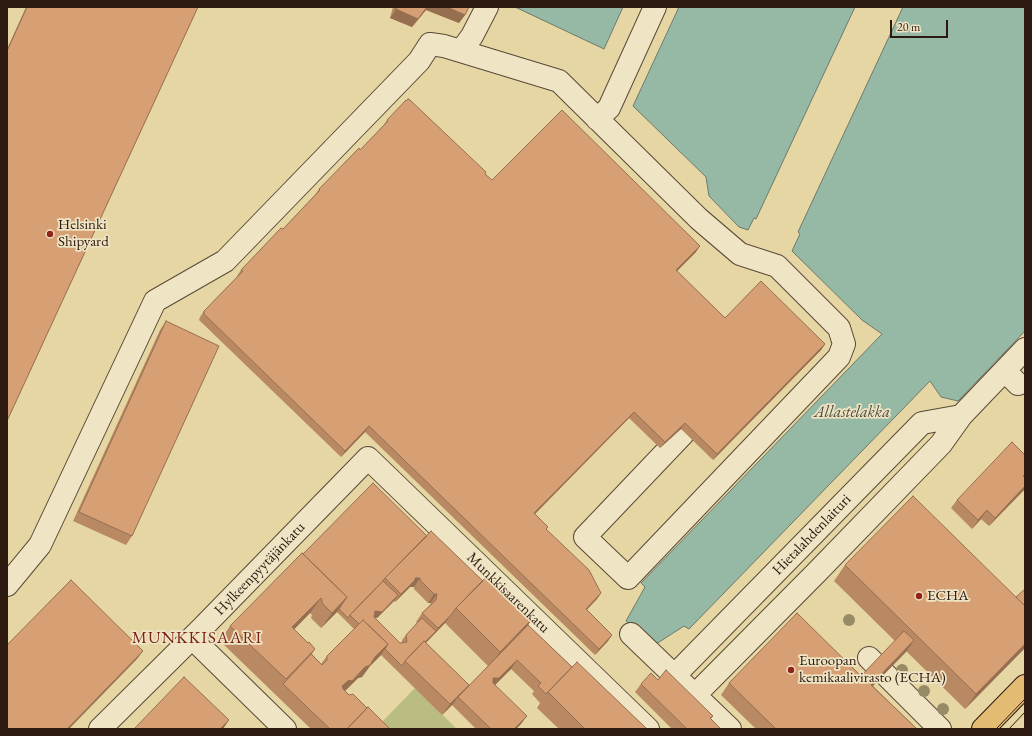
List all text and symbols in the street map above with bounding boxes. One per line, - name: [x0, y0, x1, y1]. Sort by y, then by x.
- scale bar: [892, 12, 950, 38]
- text: 20 m: [897, 19, 920, 35]
- place label: Helsinki Shipyard: [58, 216, 109, 251]
- marker: Helsinki Shipyard: [45, 229, 55, 239]
- water label: Allastelakka: [814, 403, 890, 423]
- street label: Hietalahdenlaituri: [769, 491, 855, 579]
- street label: Hylkeenpyytäjänkatu: [211, 519, 309, 619]
- street label: Munkkisaarenkatu: [463, 549, 553, 637]
- place label: ECHA: [927, 587, 969, 605]
- marker: ECHA: [914, 591, 924, 601]
- district label: MUNKKISAARI: [132, 628, 262, 648]
- place label: Euroopan kemikaalivirasto (ECHA): [799, 652, 946, 687]
- marker: Euroopan kemikaalivirasto (ECHA): [786, 665, 796, 675]

